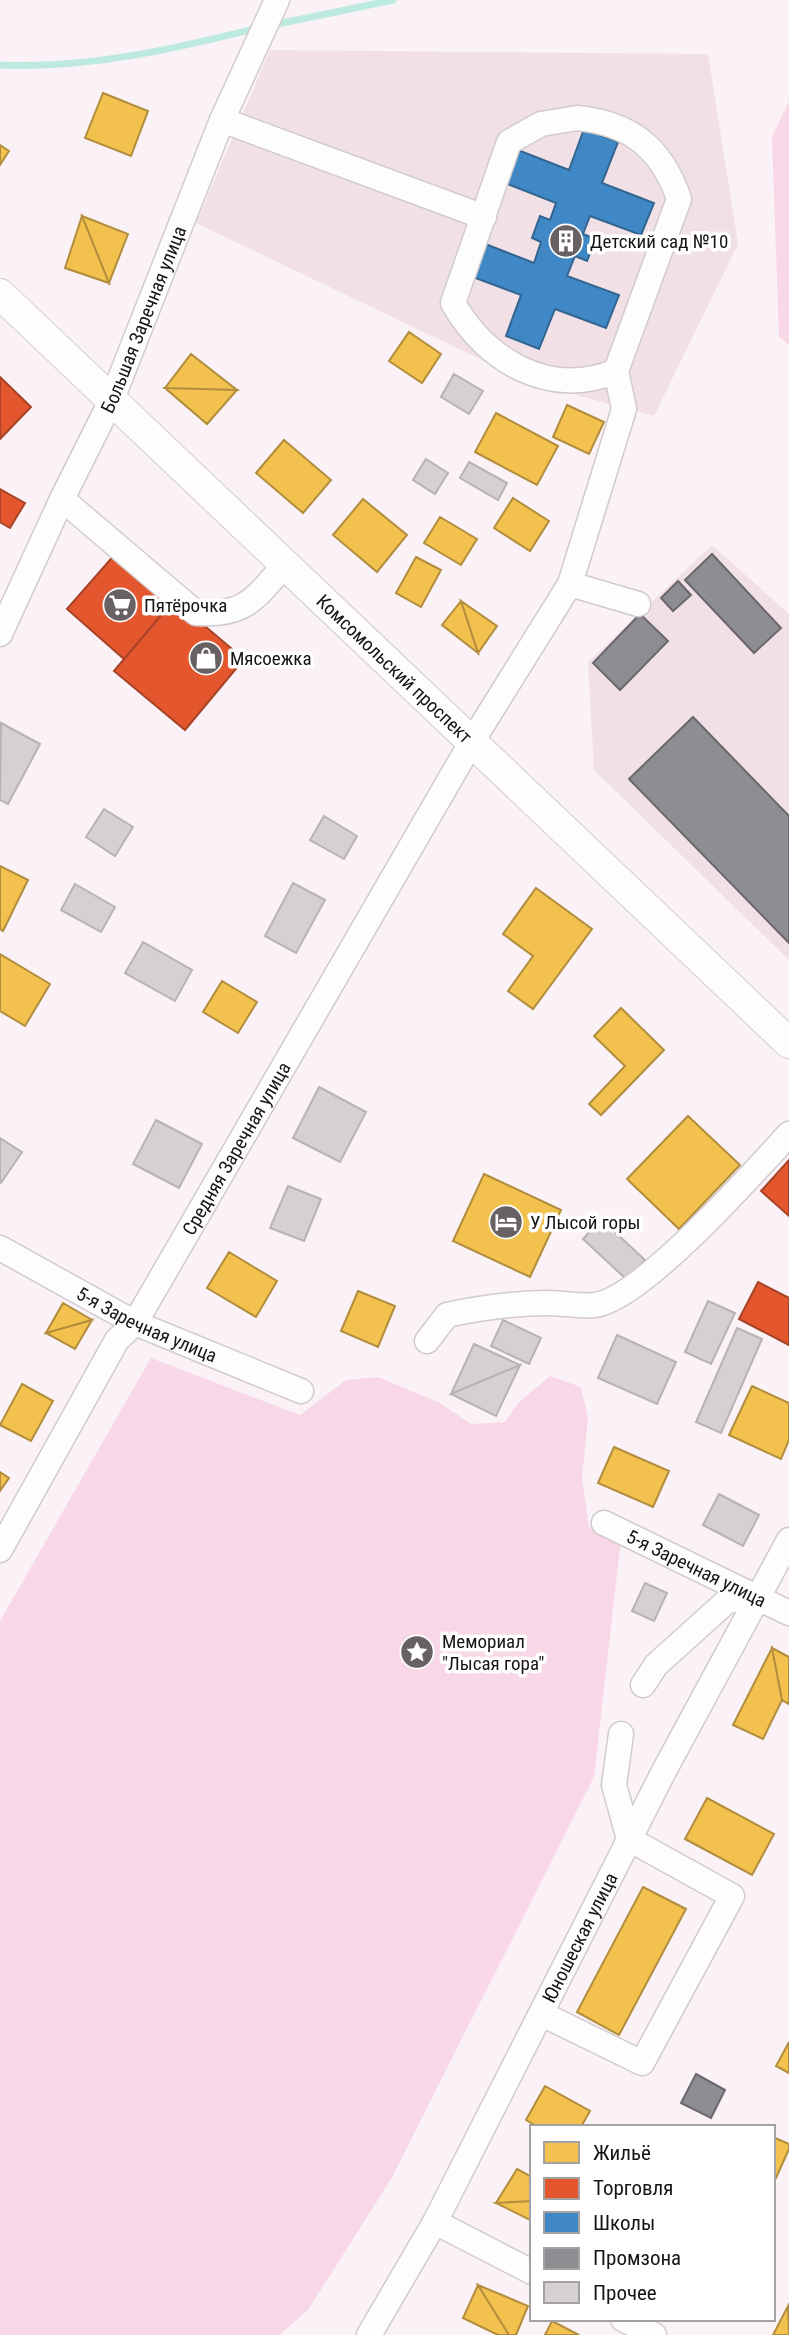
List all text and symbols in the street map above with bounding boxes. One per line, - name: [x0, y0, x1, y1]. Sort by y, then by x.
- street label: Большая Заречная улица: [95, 222, 191, 417]
- building icon: Детский сад №10: [547, 222, 585, 260]
- place label: Детский сад №10: [590, 230, 728, 253]
- supermarket icon: Пятёрочка: [101, 586, 139, 624]
- street label: Комсомольский проспект: [312, 589, 477, 748]
- place label: Пятёрочка: [144, 594, 227, 617]
- shop icon: Мясоежка: [187, 639, 225, 677]
- place label: Мясоежка: [230, 647, 312, 670]
- street label: Средняя Заречная улица: [177, 1058, 295, 1239]
- hotel icon: У Лысой горы: [487, 1203, 525, 1241]
- place label: У Лысой горы: [530, 1211, 640, 1234]
- street label: 5-я Заречная улица: [73, 1282, 221, 1367]
- street label: 5-я Заречная улица: [623, 1524, 770, 1612]
- place label: Мемориал "Лысая гора": [442, 1630, 544, 1675]
- place icon: Мемориал "Лысая гора": [398, 1633, 436, 1671]
- street label: Юношеская улица: [537, 1869, 622, 2006]
- legend: [530, 2125, 775, 2321]
- text: Жильё: [593, 2141, 651, 2165]
- text: Торговля: [593, 2176, 673, 2200]
- text: Школы: [593, 2211, 655, 2235]
- text: Промзона: [593, 2246, 681, 2270]
- text: Прочее: [593, 2281, 657, 2305]

